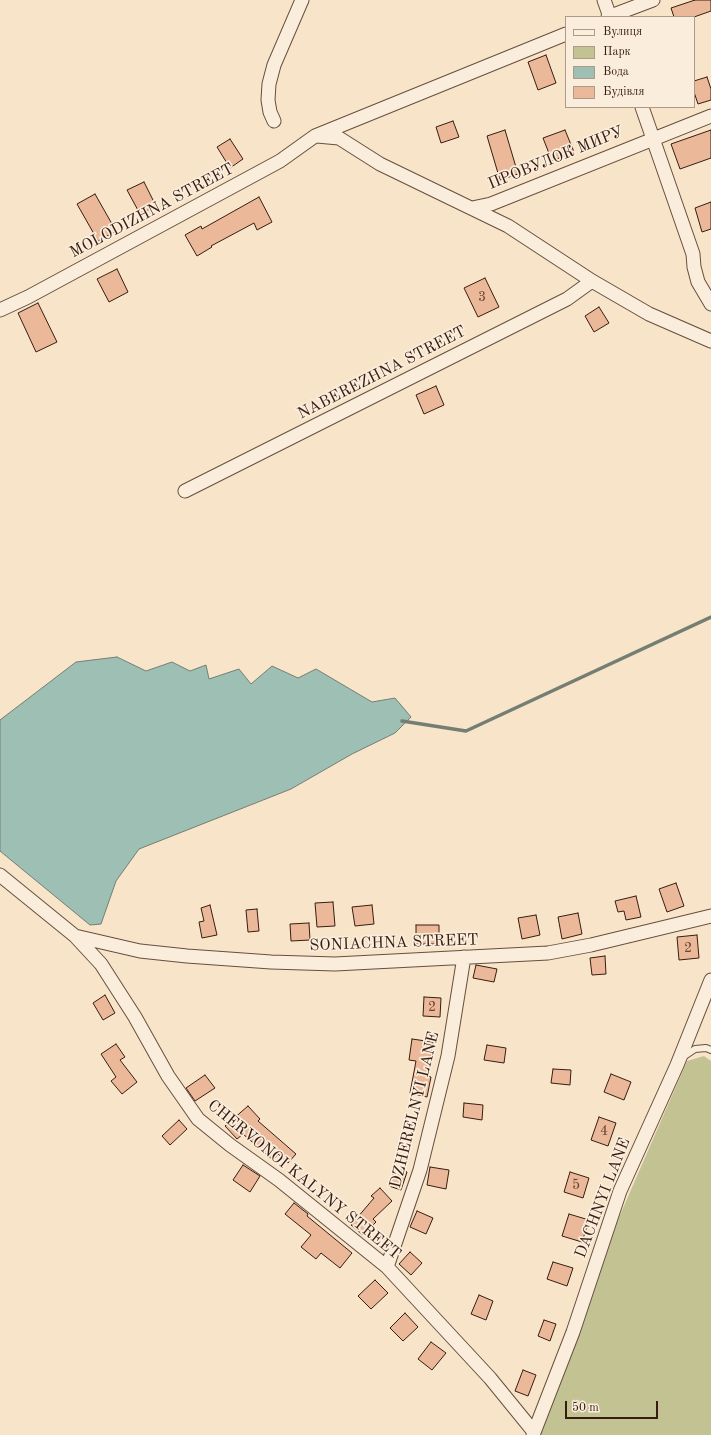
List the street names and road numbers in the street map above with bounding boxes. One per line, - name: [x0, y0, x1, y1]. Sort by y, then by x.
- street label: ПРОВУЛОК МИРУ: [485, 122, 627, 194]
- street label: MOLODIZHNA STREET: [67, 160, 237, 262]
- street label: NABEREZHNA STREET: [295, 322, 469, 424]
- street label: SONIACHNA STREET: [309, 930, 479, 956]
- street label: DZHERELNYI LANE: [386, 1030, 444, 1190]
- street label: CHERVONOI KALYNY STREET: [203, 1096, 405, 1264]
- street label: DACHNYI LANE: [571, 1135, 635, 1261]

